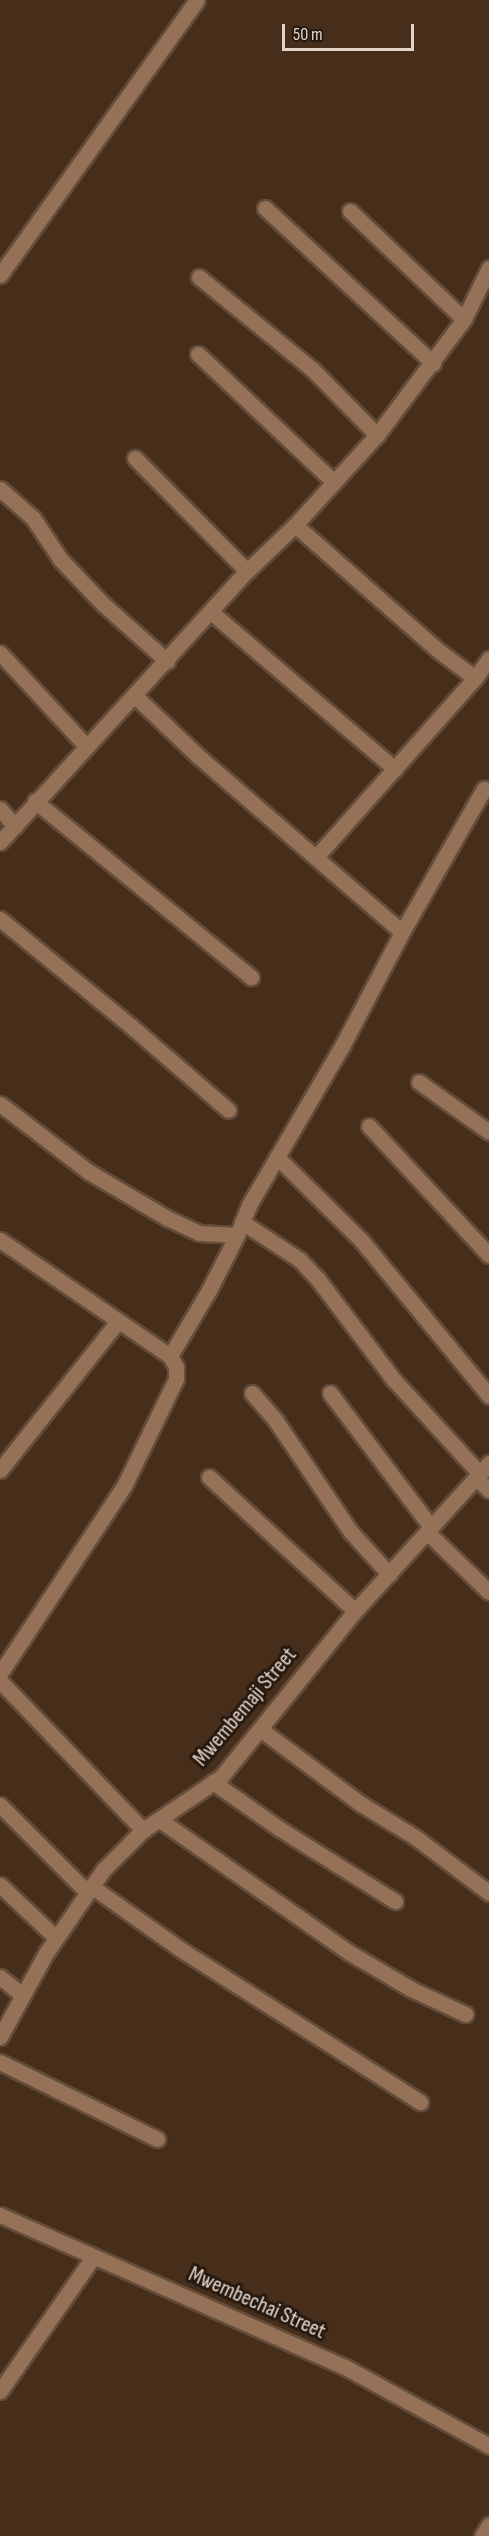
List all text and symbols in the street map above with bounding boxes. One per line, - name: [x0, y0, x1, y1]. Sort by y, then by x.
- scale bar: [285, 12, 417, 50]
- text: 50 m: [293, 24, 323, 45]
- street label: Mwembemaji Street: [188, 1642, 302, 1772]
- street label: Mwembechai Street: [185, 2261, 329, 2345]

